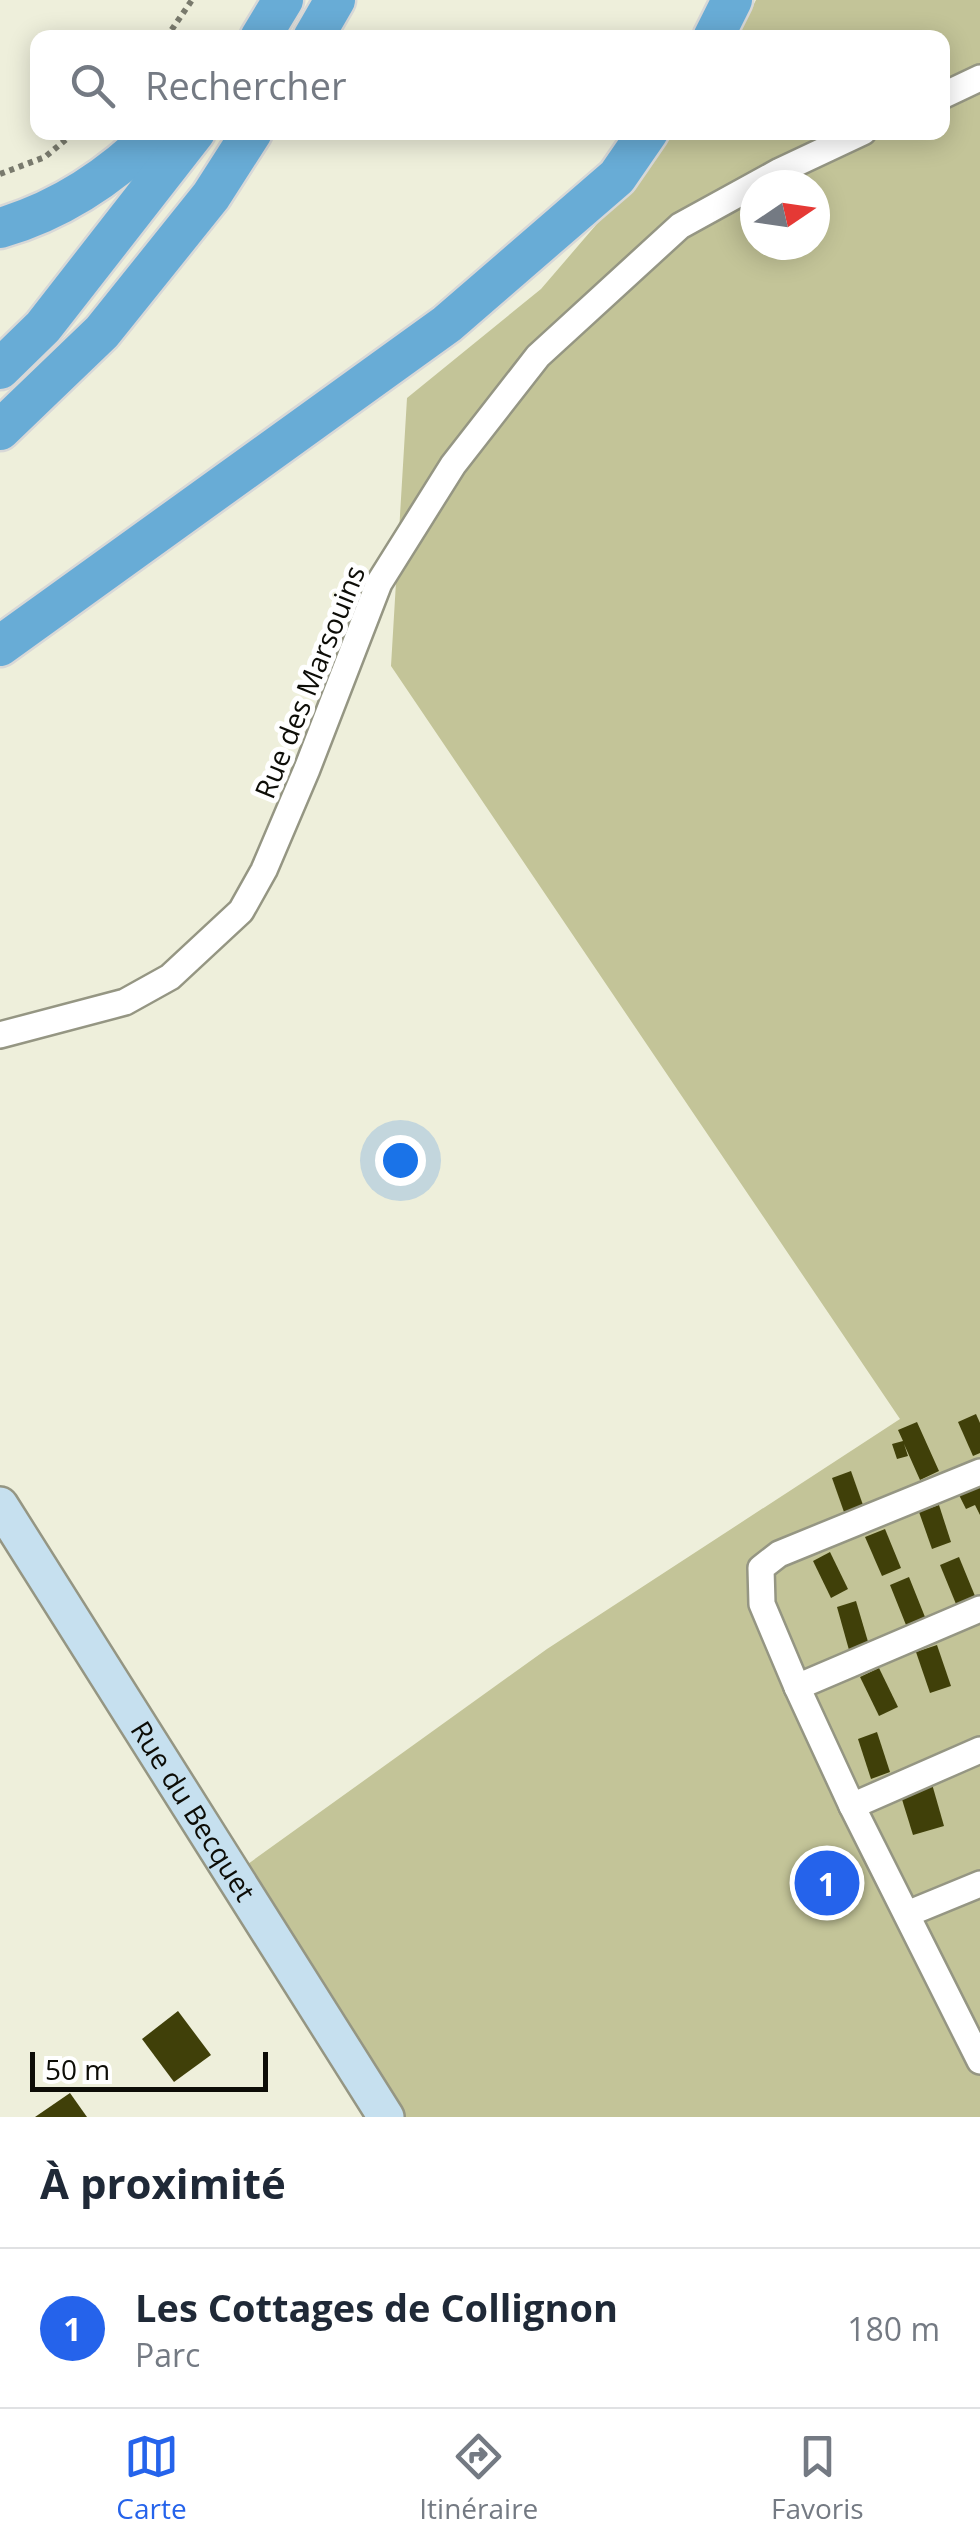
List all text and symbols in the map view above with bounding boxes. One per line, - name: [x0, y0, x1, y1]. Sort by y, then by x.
- search box: [30, 30, 950, 140]
- icon: search: [65, 58, 120, 113]
- text: Rechercher: [145, 59, 347, 111]
- north arrow: [740, 170, 830, 260]
- street label: Rue des Marsouins: [245, 560, 373, 804]
- your location: [375, 1135, 426, 1186]
- street label: Rue du Becquet: [123, 1713, 265, 1908]
- pin: 1: [794, 1846, 860, 1920]
- scale bar: [30, 2047, 268, 2092]
- text: 50 m: [45, 2050, 110, 2088]
- text: À proximité: [40, 2154, 286, 2211]
- text: Les Cottages de Collignon: [135, 2281, 618, 2333]
- text: 1: [63, 2307, 82, 2350]
- text: 180 m: [847, 2307, 940, 2350]
- text: Parc: [135, 2333, 200, 2376]
- tab: Carte: [116, 2429, 187, 2527]
- tab: Itinéraire: [419, 2429, 538, 2527]
- tab: Favoris: [771, 2429, 864, 2527]

